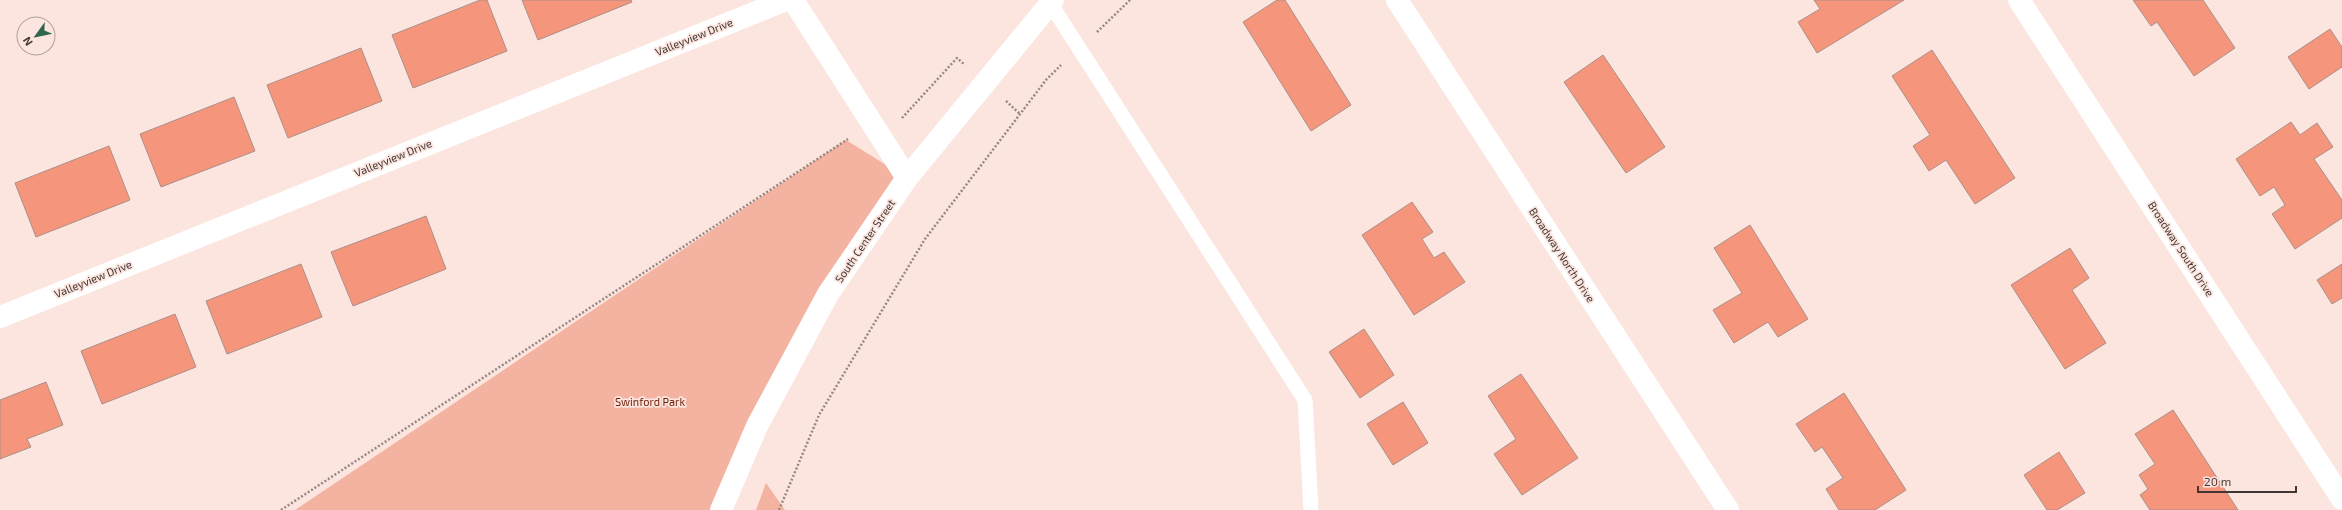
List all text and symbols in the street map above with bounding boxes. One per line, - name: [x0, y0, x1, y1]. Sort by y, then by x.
- street label: Valleyview Drive: [653, 15, 735, 58]
- north arrow: [16, 16, 56, 56]
- text: N: [20, 35, 35, 49]
- street label: Valleyview Drive: [352, 136, 434, 179]
- street label: South Center Street: [832, 197, 897, 285]
- street label: Broadway South Drive: [2146, 199, 2217, 299]
- street label: Broadway North Drive: [1527, 205, 1598, 305]
- street label: Valleyview Drive: [52, 257, 134, 300]
- park label: Swinford Park: [615, 395, 685, 408]
- scale bar: [2198, 468, 2296, 494]
- text: 20 m: [2204, 474, 2231, 488]

